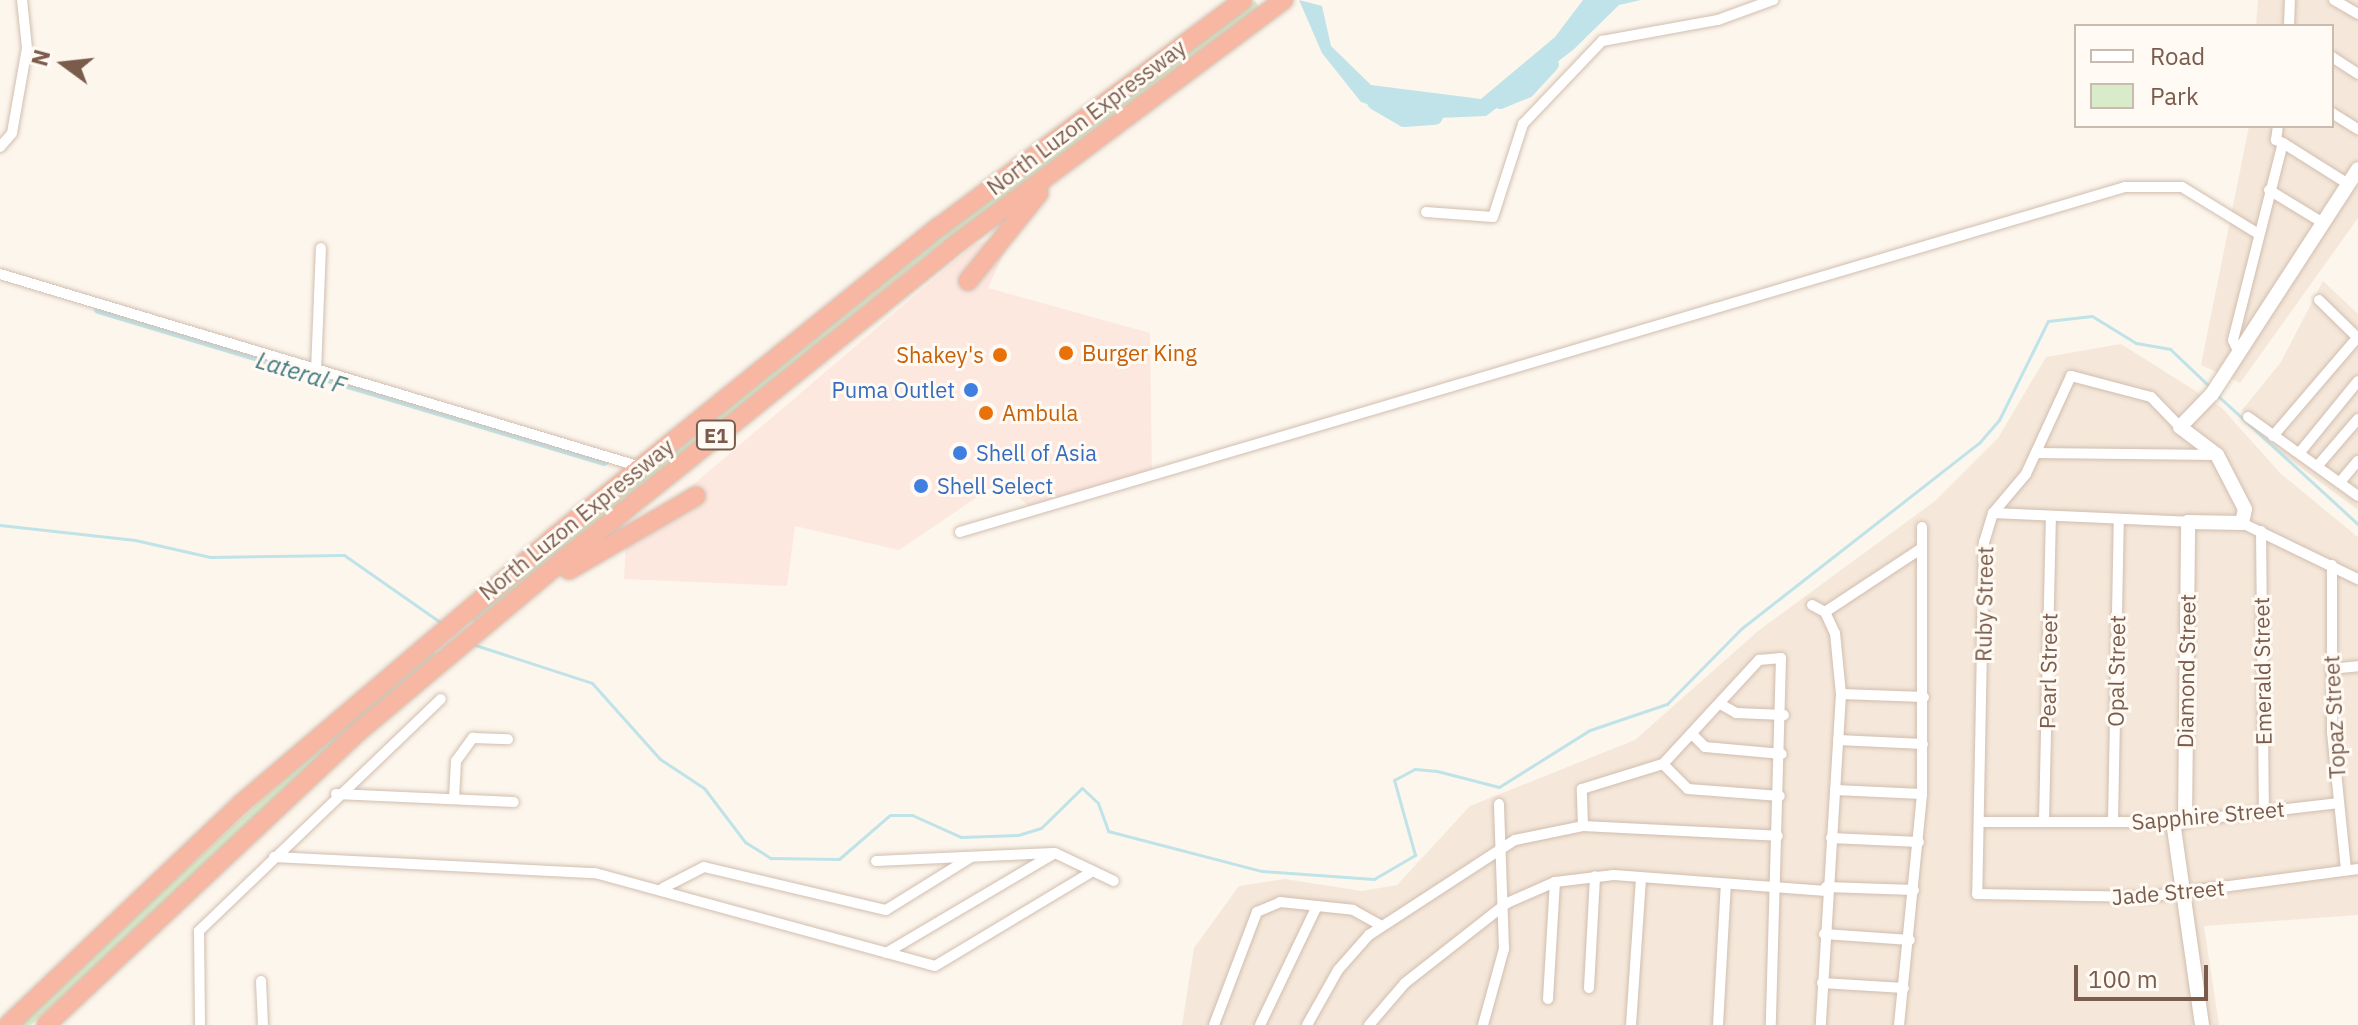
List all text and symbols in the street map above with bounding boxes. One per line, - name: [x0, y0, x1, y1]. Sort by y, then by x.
- north arrow: [24, 24, 104, 104]
- legend: [2074, 24, 2334, 128]
- street label: North Luzon Expressway: [981, 34, 1191, 200]
- text: Road: [2150, 40, 2205, 72]
- text: N: [24, 46, 56, 69]
- text: Park: [2150, 80, 2199, 112]
- place label: Burger King: [1082, 340, 1197, 366]
- place label: Shakey's: [896, 342, 984, 368]
- marker: Burger King: [1057, 344, 1075, 362]
- water label: Lateral F: [253, 346, 349, 400]
- marker: Shakey's: [991, 346, 1009, 364]
- place label: Puma Outlet: [831, 377, 955, 403]
- marker: Puma Outlet: [962, 381, 980, 399]
- place label: Ambula: [1002, 400, 1078, 426]
- marker: Ambula: [977, 404, 995, 422]
- road number: E1: [694, 419, 738, 451]
- street label: North Luzon Expressway: [474, 433, 678, 605]
- place label: Shell of Asia: [976, 440, 1097, 466]
- marker: Shell of Asia: [951, 444, 969, 462]
- place label: Shell Select: [937, 473, 1053, 499]
- marker: Shell Select: [912, 477, 930, 495]
- street label: Ruby Street: [1970, 546, 1998, 662]
- street label: Diamond Street: [2171, 594, 2201, 748]
- street label: Emerald Street: [2248, 597, 2276, 745]
- street label: Pearl Street: [2034, 613, 2062, 729]
- street label: Opal Street: [2102, 615, 2130, 727]
- street label: Topaz Street: [2318, 655, 2350, 779]
- street label: Sapphire Street: [2130, 795, 2286, 835]
- street label: Jade Street: [2110, 874, 2226, 910]
- scale bar: [2078, 949, 2212, 999]
- text: 100 m: [2088, 963, 2158, 995]

